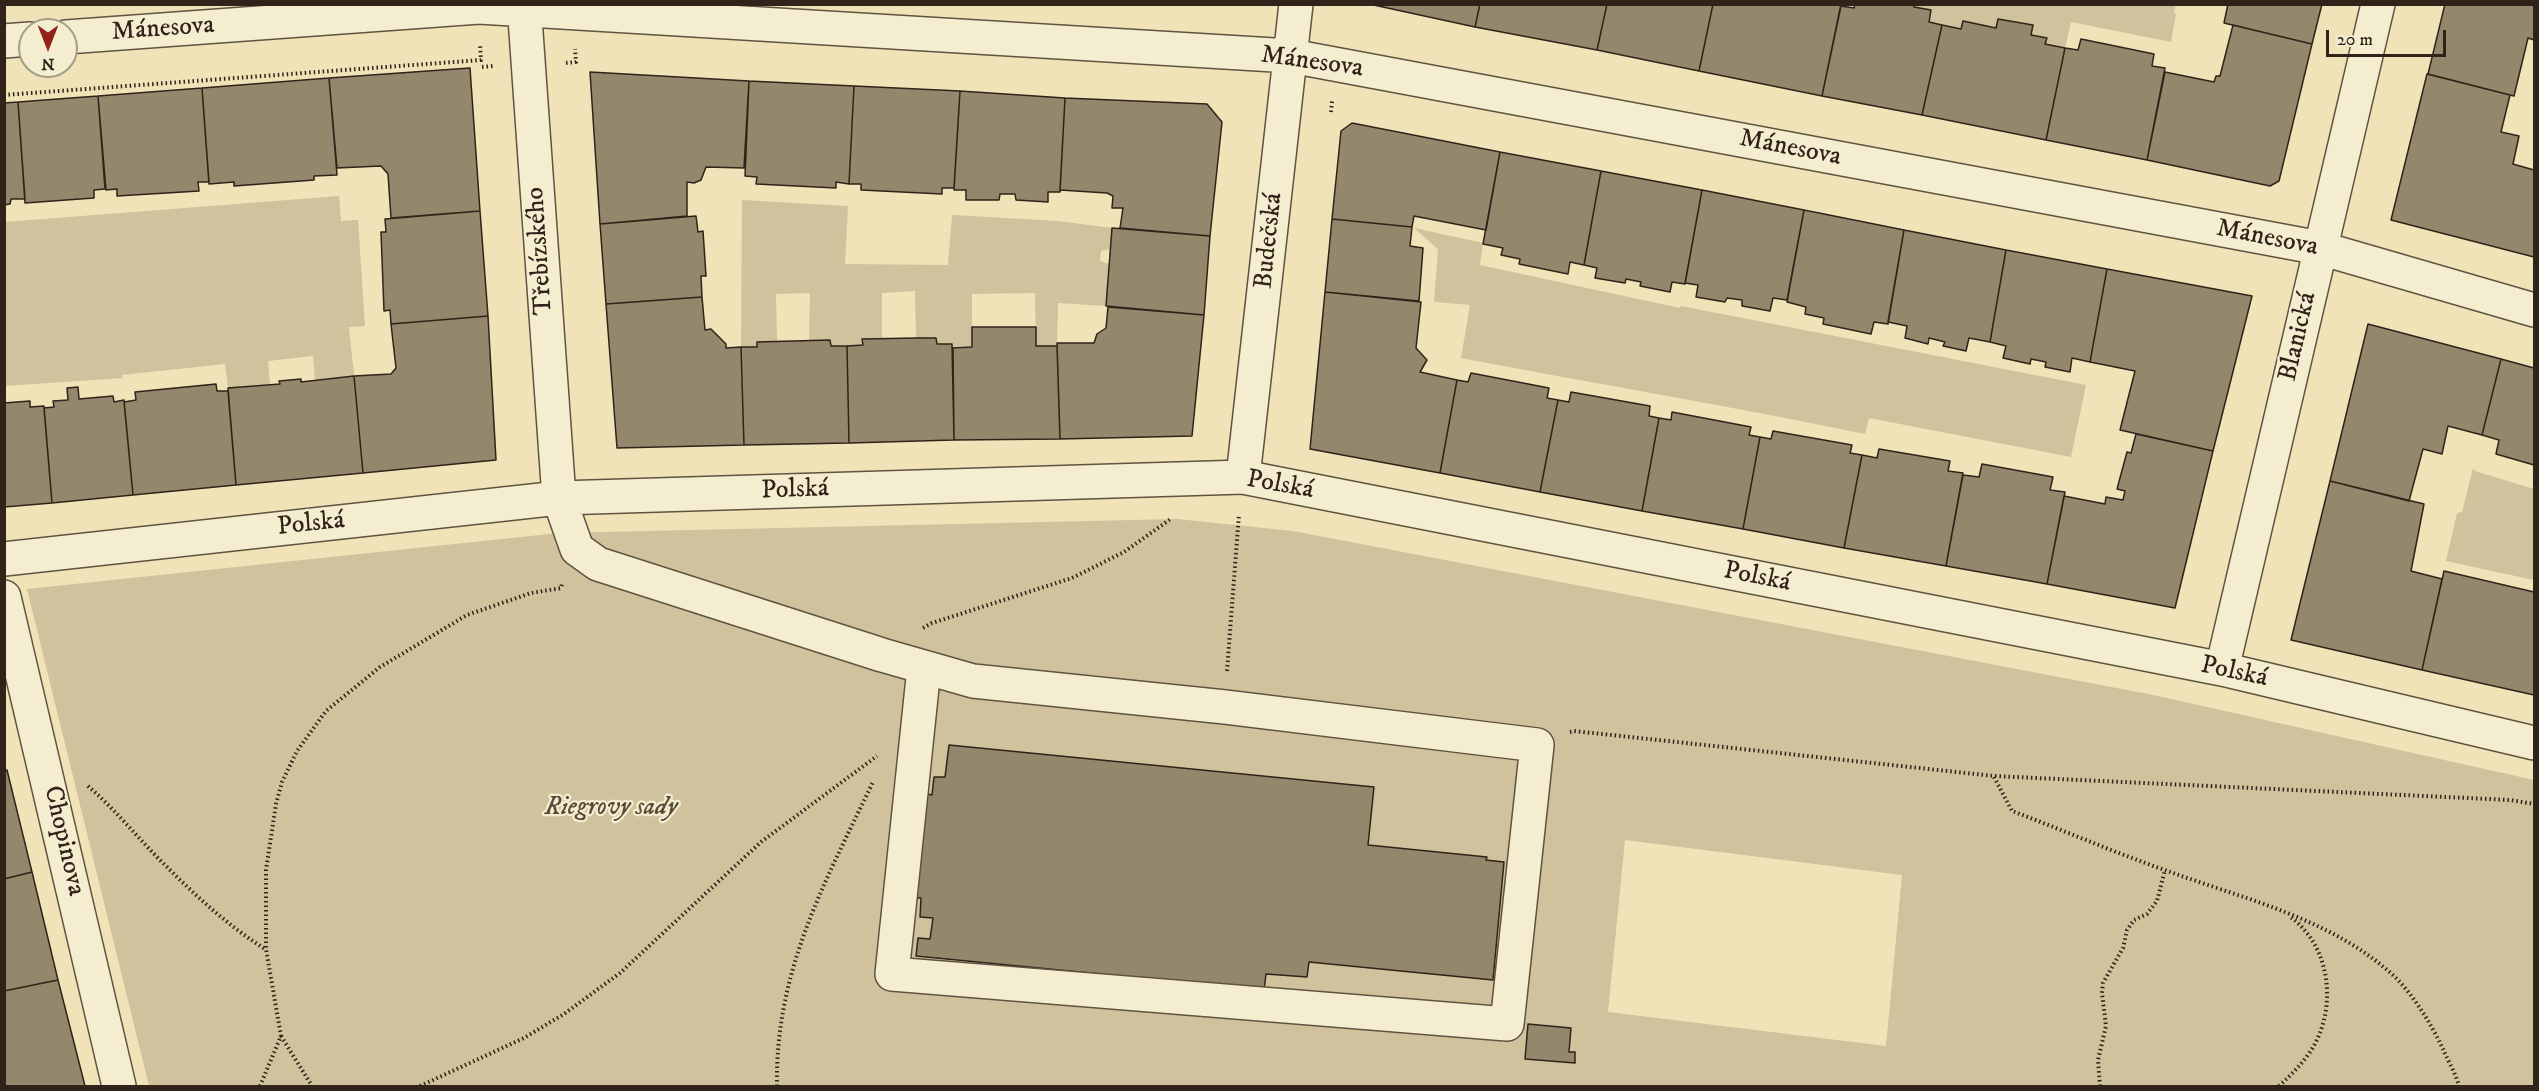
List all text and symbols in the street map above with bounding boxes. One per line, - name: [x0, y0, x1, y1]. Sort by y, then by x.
- street label: Mánesova: [111, 11, 215, 49]
- north arrow: [18, 18, 78, 78]
- scale bar: [2329, 18, 2449, 56]
- text: 20 m: [2337, 29, 2373, 51]
- street label: Mánesova: [1259, 40, 1365, 86]
- text: N: [41, 54, 55, 74]
- street label: Mánesova: [1737, 124, 1843, 174]
- street label: Třebízského: [521, 186, 561, 316]
- street label: Budečská: [1249, 191, 1291, 291]
- street label: Mánesova: [2214, 214, 2320, 264]
- street label: Blanická: [2274, 289, 2324, 385]
- street label: Polská: [1244, 465, 1316, 507]
- street label: Polská: [761, 474, 829, 508]
- street label: Polská: [276, 506, 346, 544]
- street label: Polská: [1721, 556, 1793, 600]
- street label: Polská: [2198, 651, 2270, 695]
- street label: Chopinova: [35, 783, 91, 899]
- park label: Riegrovy sady: [544, 793, 678, 825]

